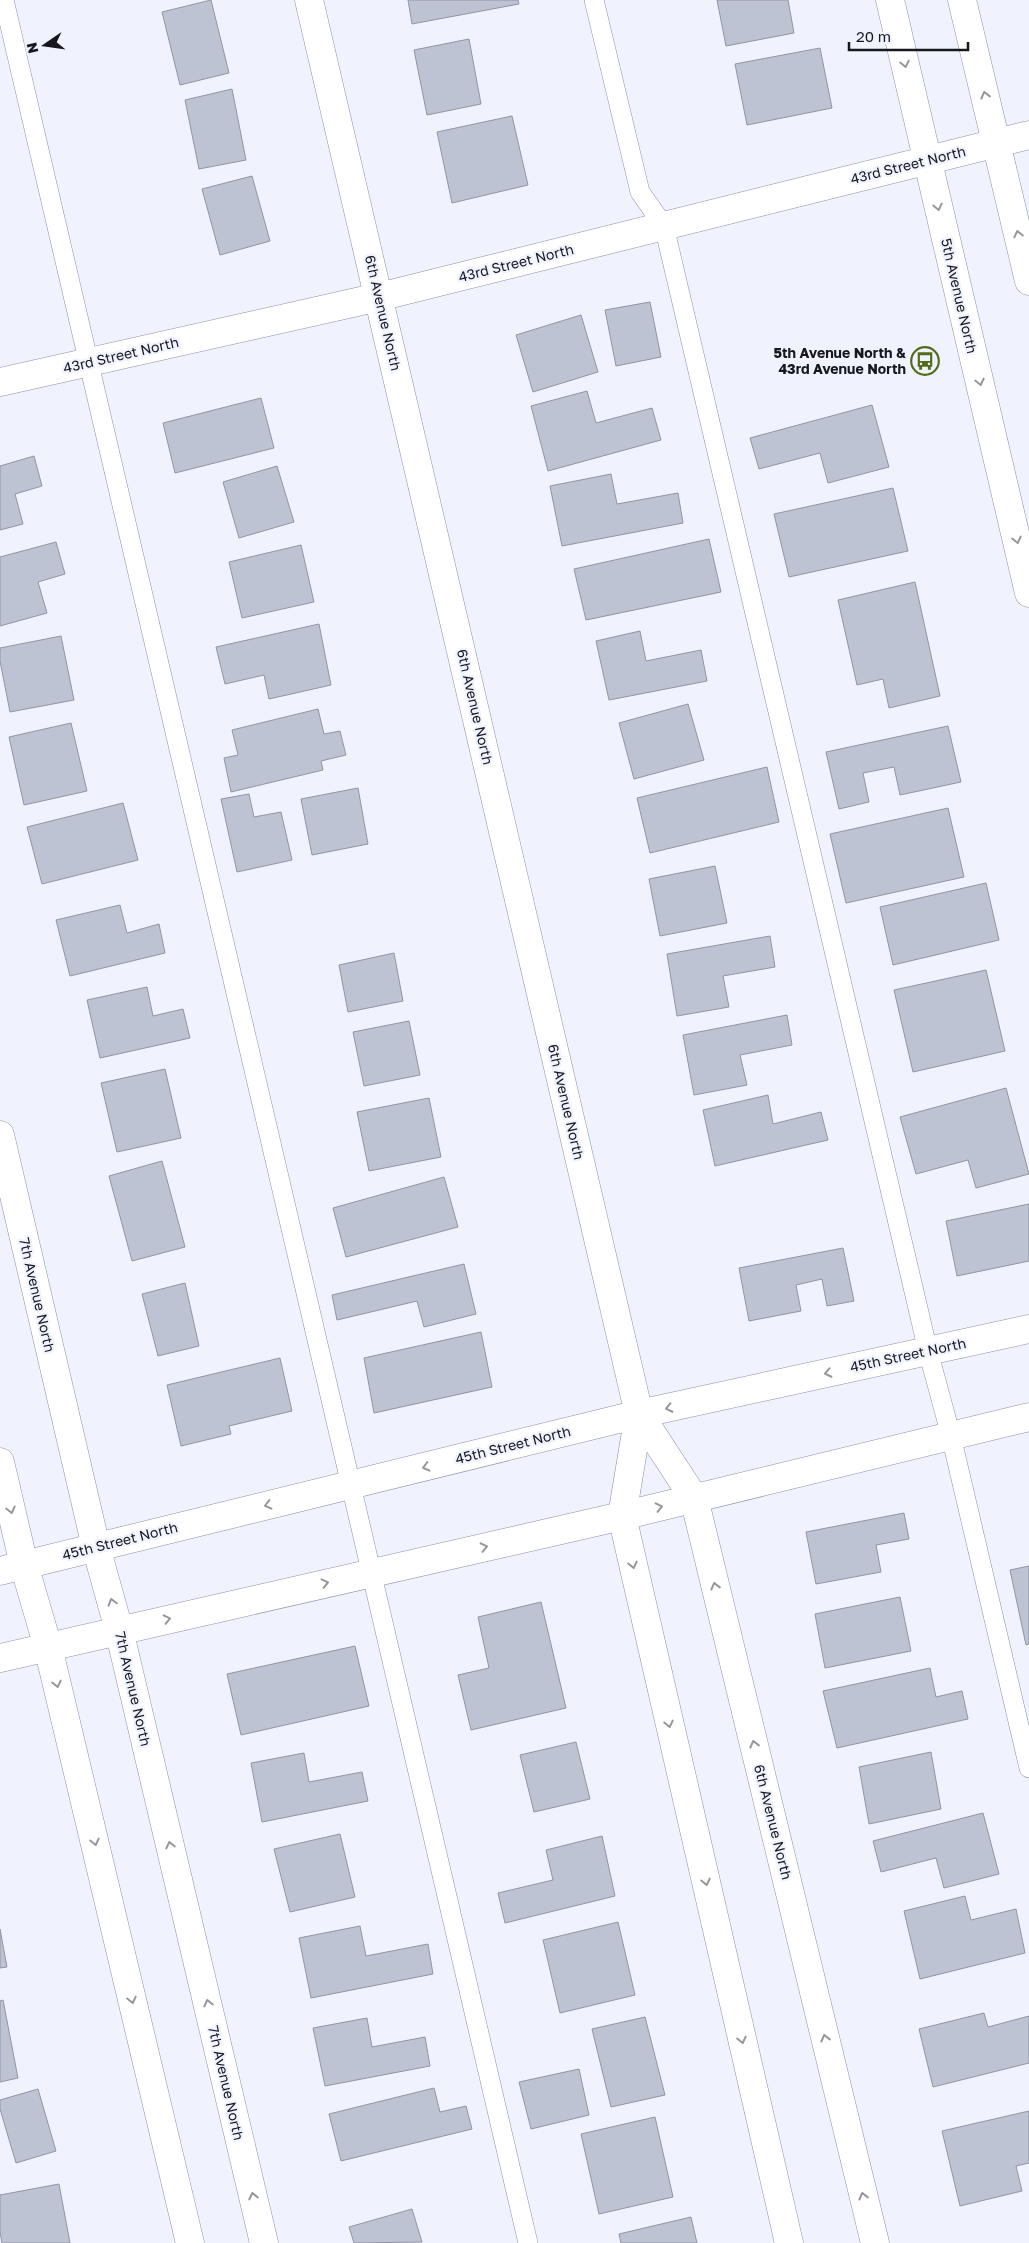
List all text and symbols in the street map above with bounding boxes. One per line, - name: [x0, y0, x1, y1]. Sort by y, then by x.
- north arrow: [20, 20, 70, 70]
- scale bar: [849, 20, 968, 52]
- text: 20 m: [856, 27, 891, 45]
- text: N: [22, 41, 41, 55]
- one-way arrow: [899, 60, 910, 69]
- one-way arrow: [980, 91, 991, 100]
- street label: 43rd Street North: [849, 142, 967, 187]
- one-way arrow: [932, 202, 943, 211]
- one-way arrow: [1013, 229, 1024, 238]
- street label: 5th Avenue North: [938, 237, 981, 355]
- street label: 43rd Street North: [457, 240, 575, 285]
- street label: 6th Avenue North: [362, 253, 405, 372]
- street label: 43rd Street North: [61, 333, 180, 376]
- place label: 5th Avenue North & 43rd Avenue North: [773, 344, 906, 377]
- bus stop icon: 5th Avenue North & 43rd Avenue North: [910, 346, 940, 376]
- one-way arrow: [974, 378, 985, 387]
- one-way arrow: [1011, 536, 1022, 545]
- street label: 6th Avenue North: [454, 647, 497, 766]
- street label: 6th Avenue North: [545, 1042, 588, 1161]
- street label: 7th Avenue North: [16, 1236, 59, 1354]
- street label: 45th Street North: [848, 1334, 968, 1375]
- one-way arrow: [823, 1367, 832, 1378]
- one-way arrow: [664, 1402, 673, 1413]
- street label: 45th Street North: [453, 1422, 572, 1467]
- one-way arrow: [421, 1461, 430, 1472]
- one-way arrow: [263, 1499, 272, 1510]
- one-way arrow: [655, 1502, 664, 1513]
- one-way arrow: [5, 1505, 16, 1514]
- street label: 45th Street North: [60, 1518, 179, 1563]
- one-way arrow: [479, 1542, 488, 1553]
- one-way arrow: [627, 1561, 638, 1570]
- one-way arrow: [321, 1578, 330, 1589]
- one-way arrow: [710, 1581, 721, 1590]
- one-way arrow: [107, 1599, 117, 1607]
- one-way arrow: [162, 1614, 171, 1625]
- street label: 7th Avenue North: [112, 1630, 155, 1748]
- one-way arrow: [51, 1679, 62, 1688]
- one-way arrow: [663, 1719, 674, 1728]
- one-way arrow: [749, 1739, 760, 1748]
- street label: 6th Avenue North: [751, 1763, 796, 1881]
- one-way arrow: [89, 1838, 100, 1847]
- one-way arrow: [165, 1841, 176, 1850]
- one-way arrow: [700, 1878, 711, 1887]
- one-way arrow: [126, 1996, 137, 2005]
- one-way arrow: [203, 1999, 214, 2008]
- street label: 7th Avenue North: [205, 2024, 248, 2142]
- one-way arrow: [820, 2033, 831, 2042]
- one-way arrow: [736, 2036, 747, 2045]
- one-way arrow: [248, 2191, 259, 2200]
- one-way arrow: [858, 2191, 869, 2200]

